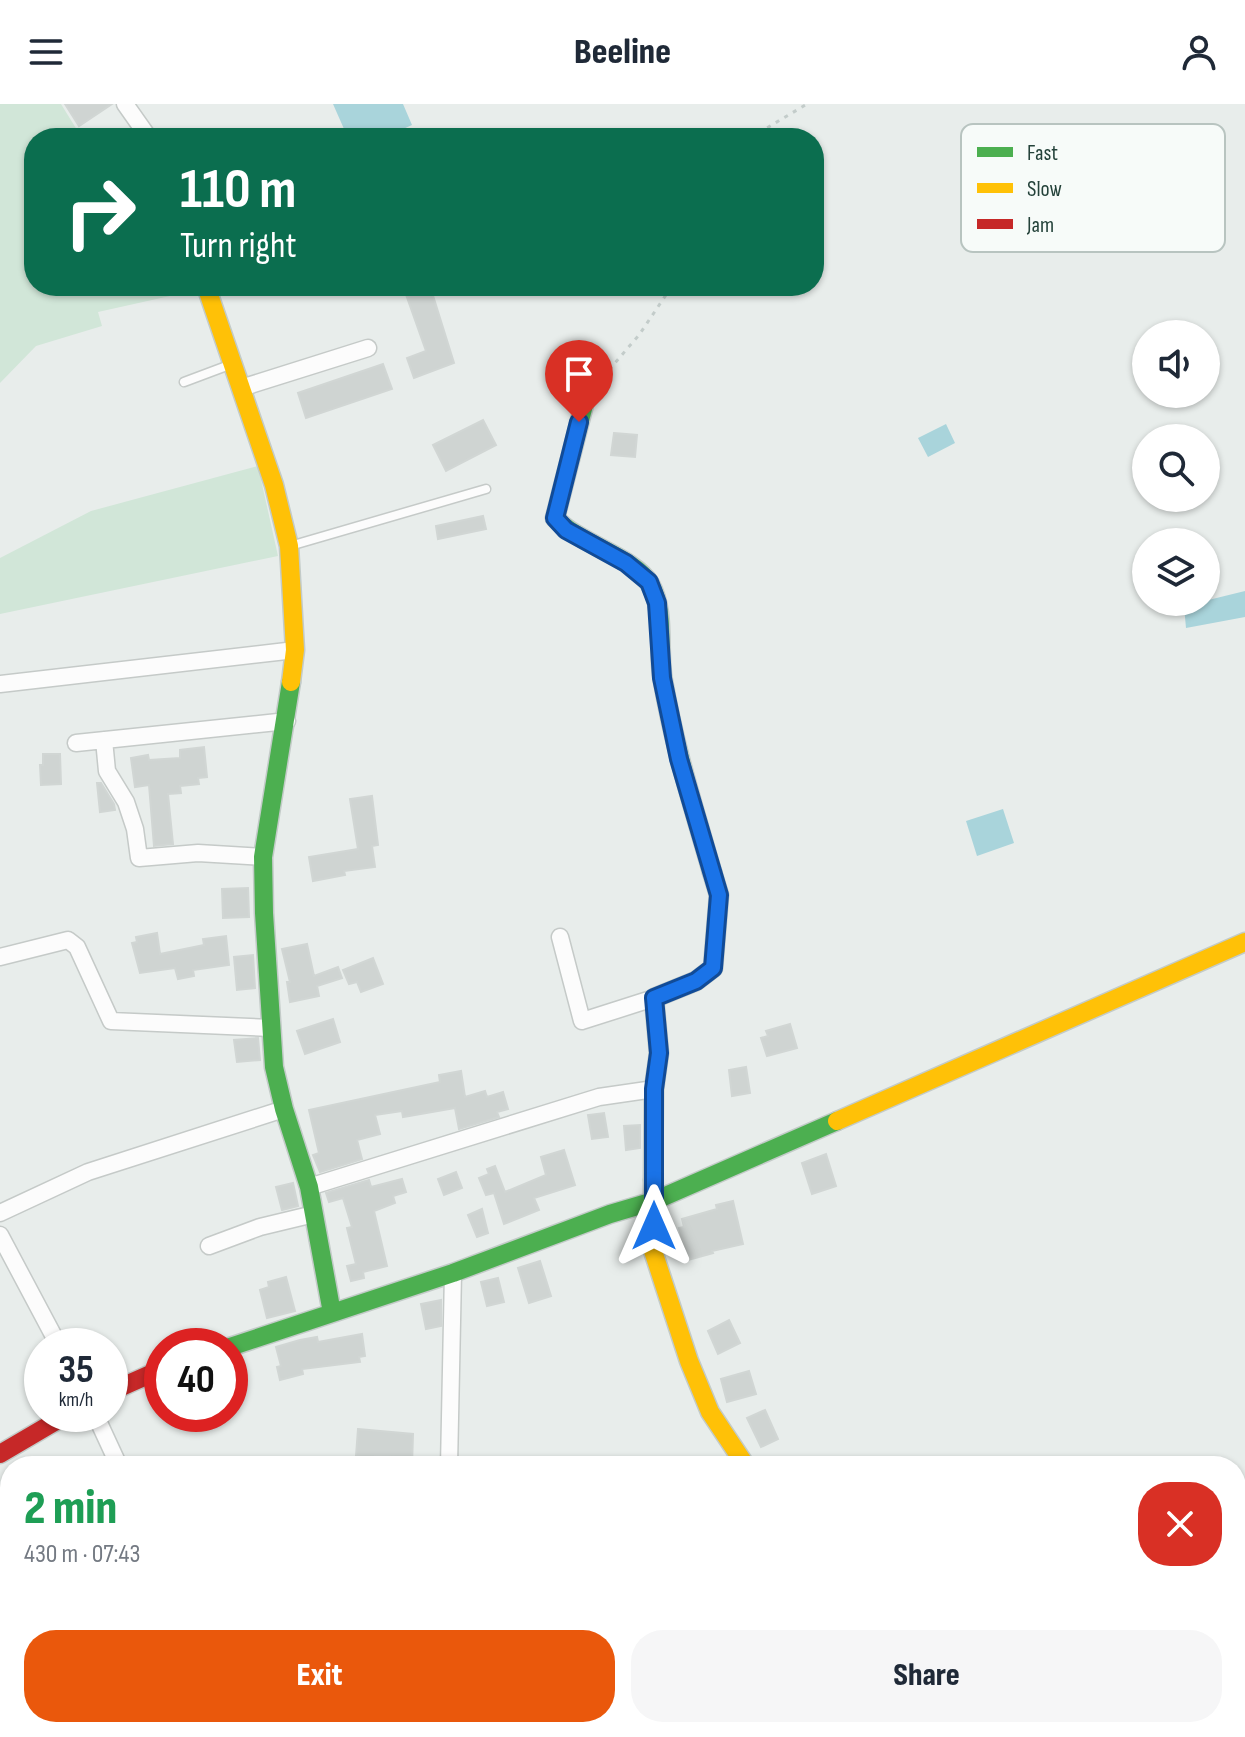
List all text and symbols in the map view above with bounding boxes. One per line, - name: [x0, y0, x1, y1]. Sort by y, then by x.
- icon: menu: [24, 30, 68, 74]
- icon: person: [1177, 30, 1221, 74]
- text: Beeline: [574, 31, 671, 74]
- legend: [961, 124, 1225, 252]
- text: Fast: [1027, 140, 1058, 167]
- text: 110 m: [180, 157, 296, 224]
- icon: right: [48, 160, 152, 264]
- text: Slow: [1027, 176, 1062, 203]
- text: Jam: [1026, 212, 1054, 239]
- text: Turn right: [180, 225, 297, 268]
- map controls: [1132, 320, 1220, 616]
- button: sound: [1132, 320, 1220, 408]
- pin: [545, 340, 613, 422]
- icon: arrive: [557, 352, 601, 396]
- button: search: [1132, 424, 1220, 512]
- button: layers: [1132, 528, 1220, 616]
- position arrow: [612, 1184, 696, 1268]
- speed limit sign: 40: [144, 1328, 248, 1432]
- text: 35: [58, 1346, 94, 1394]
- text: km/h: [59, 1388, 93, 1412]
- text: 2 min: [24, 1480, 117, 1537]
- button: close: [1138, 1482, 1222, 1566]
- text: 430 m · 07:43: [24, 1539, 140, 1570]
- button: Exit: [24, 1630, 615, 1722]
- button: Share: [631, 1630, 1222, 1722]

